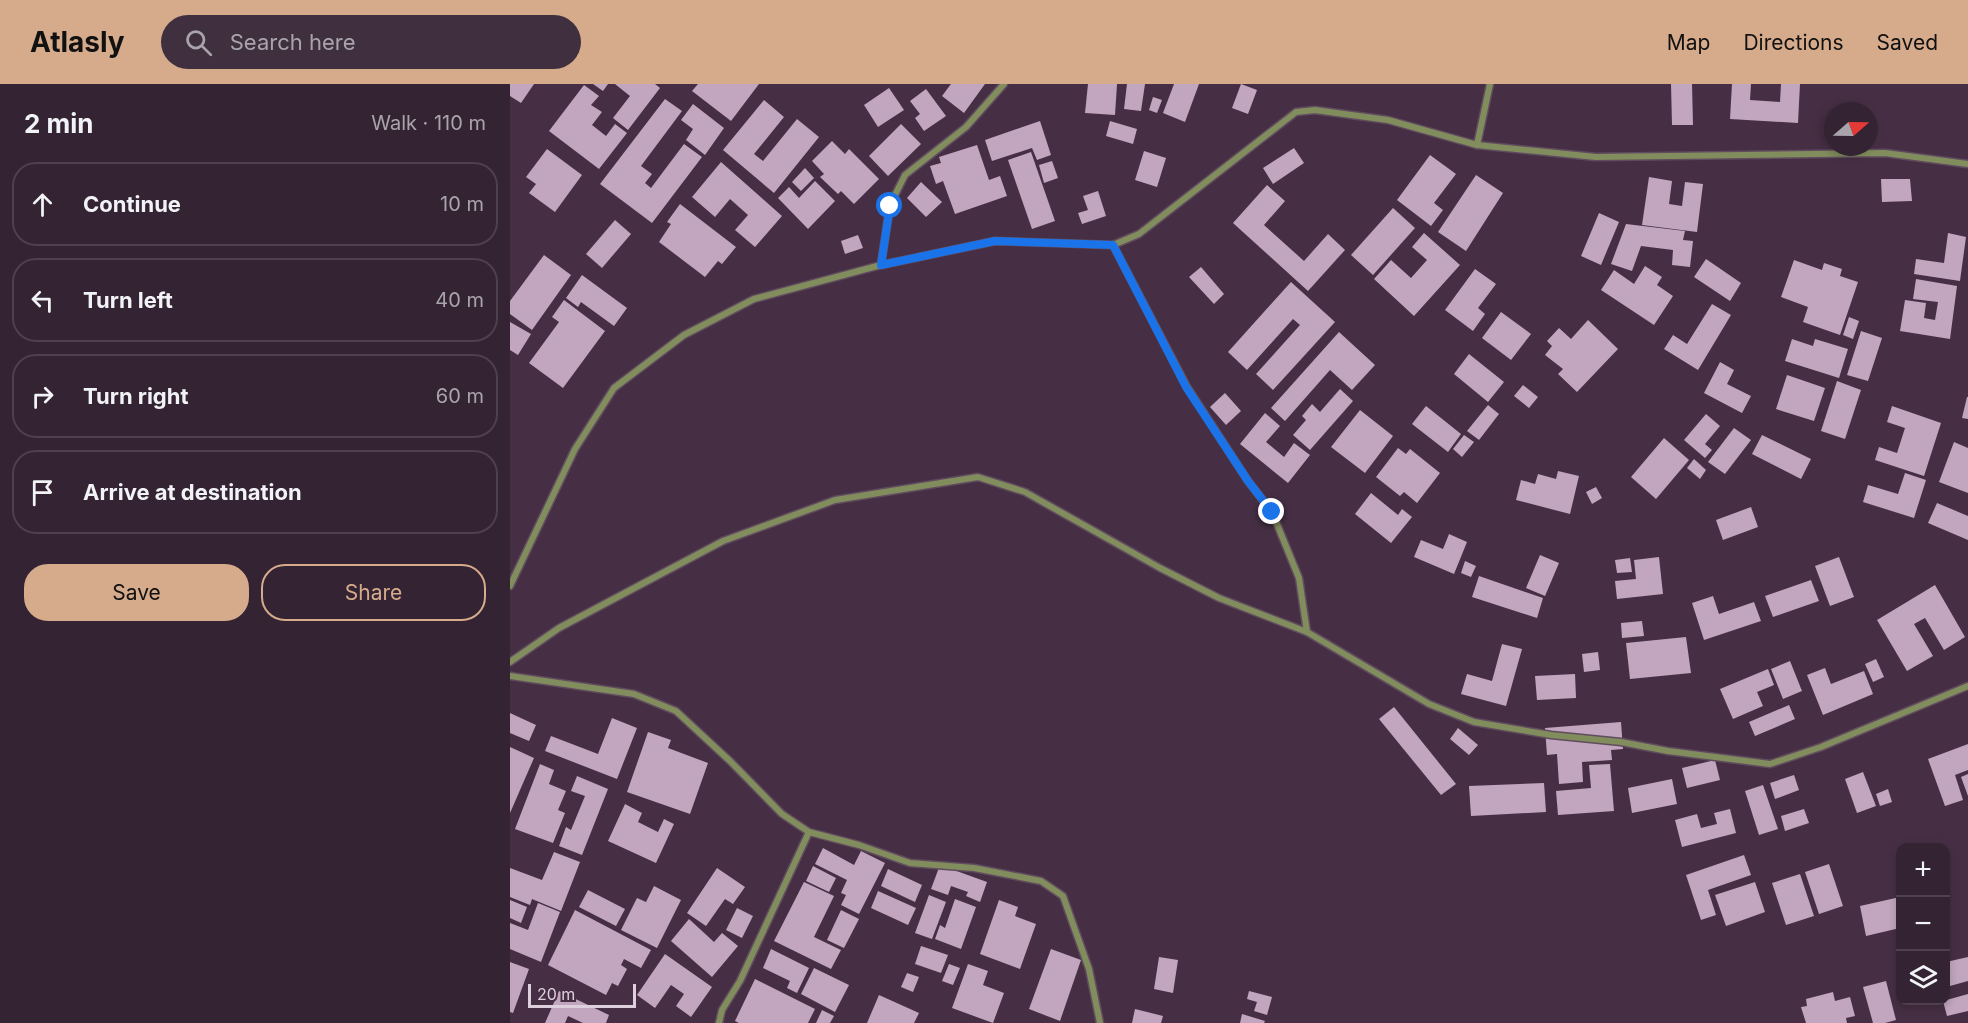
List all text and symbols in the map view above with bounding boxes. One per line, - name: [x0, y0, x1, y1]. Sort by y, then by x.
- search box: [161, 15, 581, 69]
- text: Atlasly: [30, 25, 125, 59]
- icon: search: [182, 26, 215, 59]
- text: Search here: [230, 29, 356, 55]
- text: Map: [1667, 30, 1710, 55]
- text: Directions: [1743, 30, 1844, 55]
- text: Saved: [1877, 30, 1938, 55]
- north arrow: [1824, 102, 1878, 156]
- text: 2 min: [24, 108, 94, 139]
- text: Walk · 110 m: [371, 111, 486, 135]
- icon: ahead: [26, 188, 59, 221]
- text: Continue: [83, 191, 181, 217]
- text: 10 m: [440, 192, 484, 216]
- route start: [876, 192, 902, 218]
- icon: left: [26, 284, 59, 317]
- text: Turn left: [83, 287, 173, 313]
- text: 40 m: [435, 288, 484, 312]
- icon: right: [26, 380, 59, 413]
- text: Turn right: [83, 383, 189, 409]
- text: 60 m: [436, 384, 484, 408]
- icon: arrive: [26, 476, 59, 509]
- text: Arrive at destination: [83, 479, 302, 505]
- route end: [1258, 498, 1284, 524]
- button: Save: [24, 564, 249, 621]
- button: Share: [261, 564, 486, 621]
- map controls: [1896, 843, 1950, 1005]
- button: +: [1896, 843, 1950, 897]
- button: −: [1896, 897, 1950, 951]
- button: layers: [1896, 951, 1950, 1005]
- scale bar: [528, 981, 636, 1008]
- text: 20 m: [537, 984, 575, 1004]

